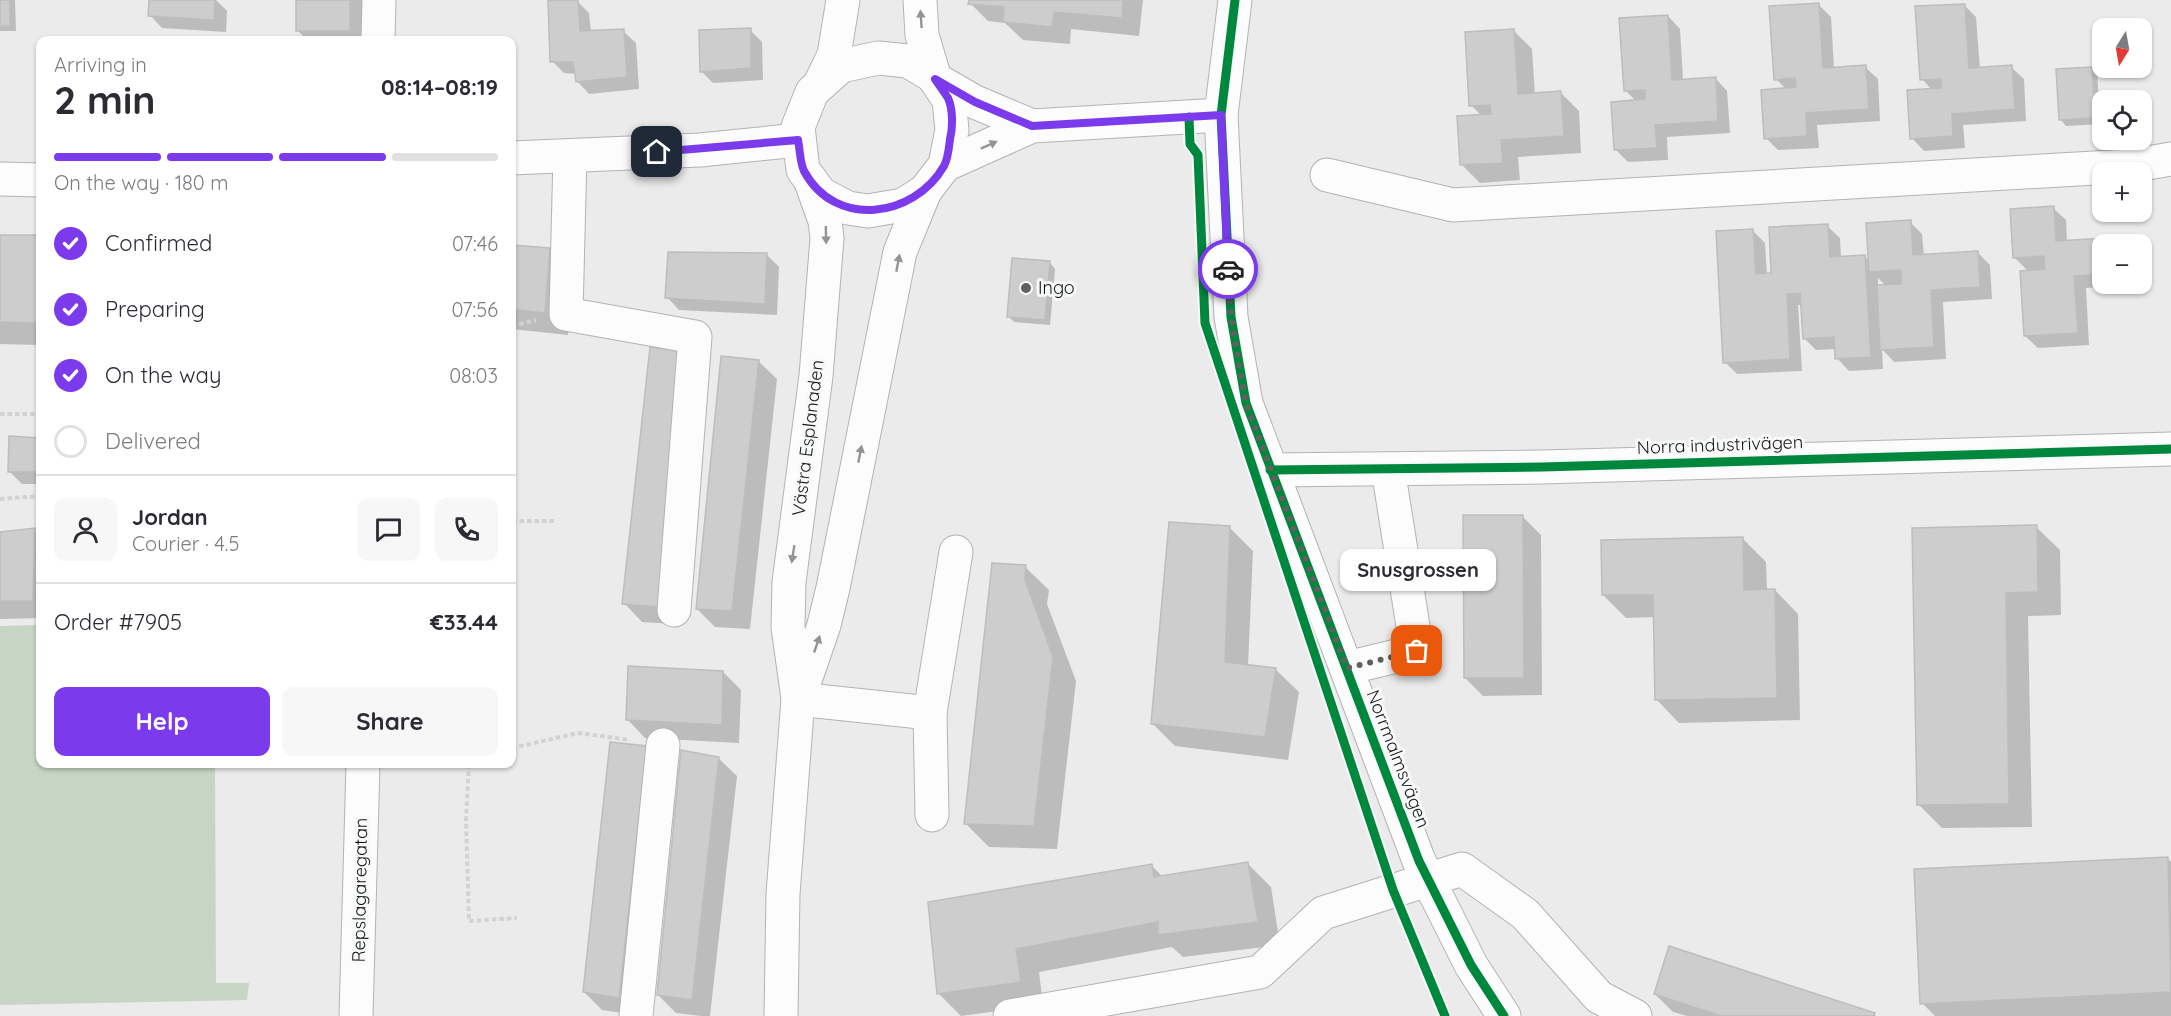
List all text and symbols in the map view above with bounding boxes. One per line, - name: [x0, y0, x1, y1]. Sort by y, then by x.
- one-way arrow: [916, 10, 926, 29]
- north arrow: [2092, 18, 2152, 78]
- map controls: [2092, 18, 2152, 294]
- text: Arriving in: [54, 52, 147, 77]
- text: 08:14–08:19: [381, 73, 498, 101]
- text: 2 min: [54, 75, 156, 124]
- button: locate: [2092, 90, 2152, 150]
- pin: [631, 126, 682, 177]
- icon: home: [640, 135, 673, 168]
- one-way arrow: [980, 140, 998, 150]
- button: +: [2092, 162, 2152, 222]
- text: On the way · 180 m: [54, 170, 228, 195]
- one-way arrow: [821, 225, 831, 244]
- icon: check: [54, 227, 87, 260]
- text: Confirmed: [105, 229, 212, 257]
- text: 07:46: [452, 231, 498, 256]
- button: −: [2092, 234, 2152, 294]
- courier: [1198, 239, 1258, 299]
- one-way arrow: [894, 253, 903, 272]
- icon: car: [1212, 253, 1245, 286]
- place label: Ingo: [1038, 276, 1075, 299]
- marker: Ingo: [1019, 281, 1033, 295]
- icon: check: [54, 293, 87, 326]
- text: Preparing: [105, 295, 205, 323]
- text: 07:56: [452, 297, 498, 322]
- icon: check: [54, 359, 87, 392]
- street label: Västra Esplanaden: [787, 359, 828, 517]
- text: On the way: [105, 361, 221, 389]
- text: 08:03: [449, 363, 498, 388]
- text: Delivered: [105, 427, 201, 455]
- street label: Norra industrivägen: [1636, 430, 1803, 459]
- one-way arrow: [856, 444, 865, 463]
- button: person: [54, 498, 117, 561]
- button: chat: [357, 498, 420, 561]
- button: phone: [435, 498, 498, 561]
- text: Jordan: [132, 503, 208, 531]
- text: Courier · 4.5: [132, 531, 239, 556]
- one-way arrow: [789, 544, 798, 563]
- callout: Snusgrossen: [1339, 549, 1495, 591]
- text: Snusgrossen: [1357, 557, 1479, 582]
- text: Order #7905: [54, 608, 182, 636]
- text: €33.44: [430, 608, 498, 636]
- pin: [1391, 625, 1442, 676]
- icon: bag: [1400, 634, 1433, 667]
- one-way arrow: [813, 635, 823, 653]
- button: Help: [54, 687, 270, 756]
- button: Share: [282, 687, 498, 756]
- street label: Norrmalmsvägen: [1362, 687, 1435, 831]
- street label: Repslagaregatan: [347, 817, 372, 963]

